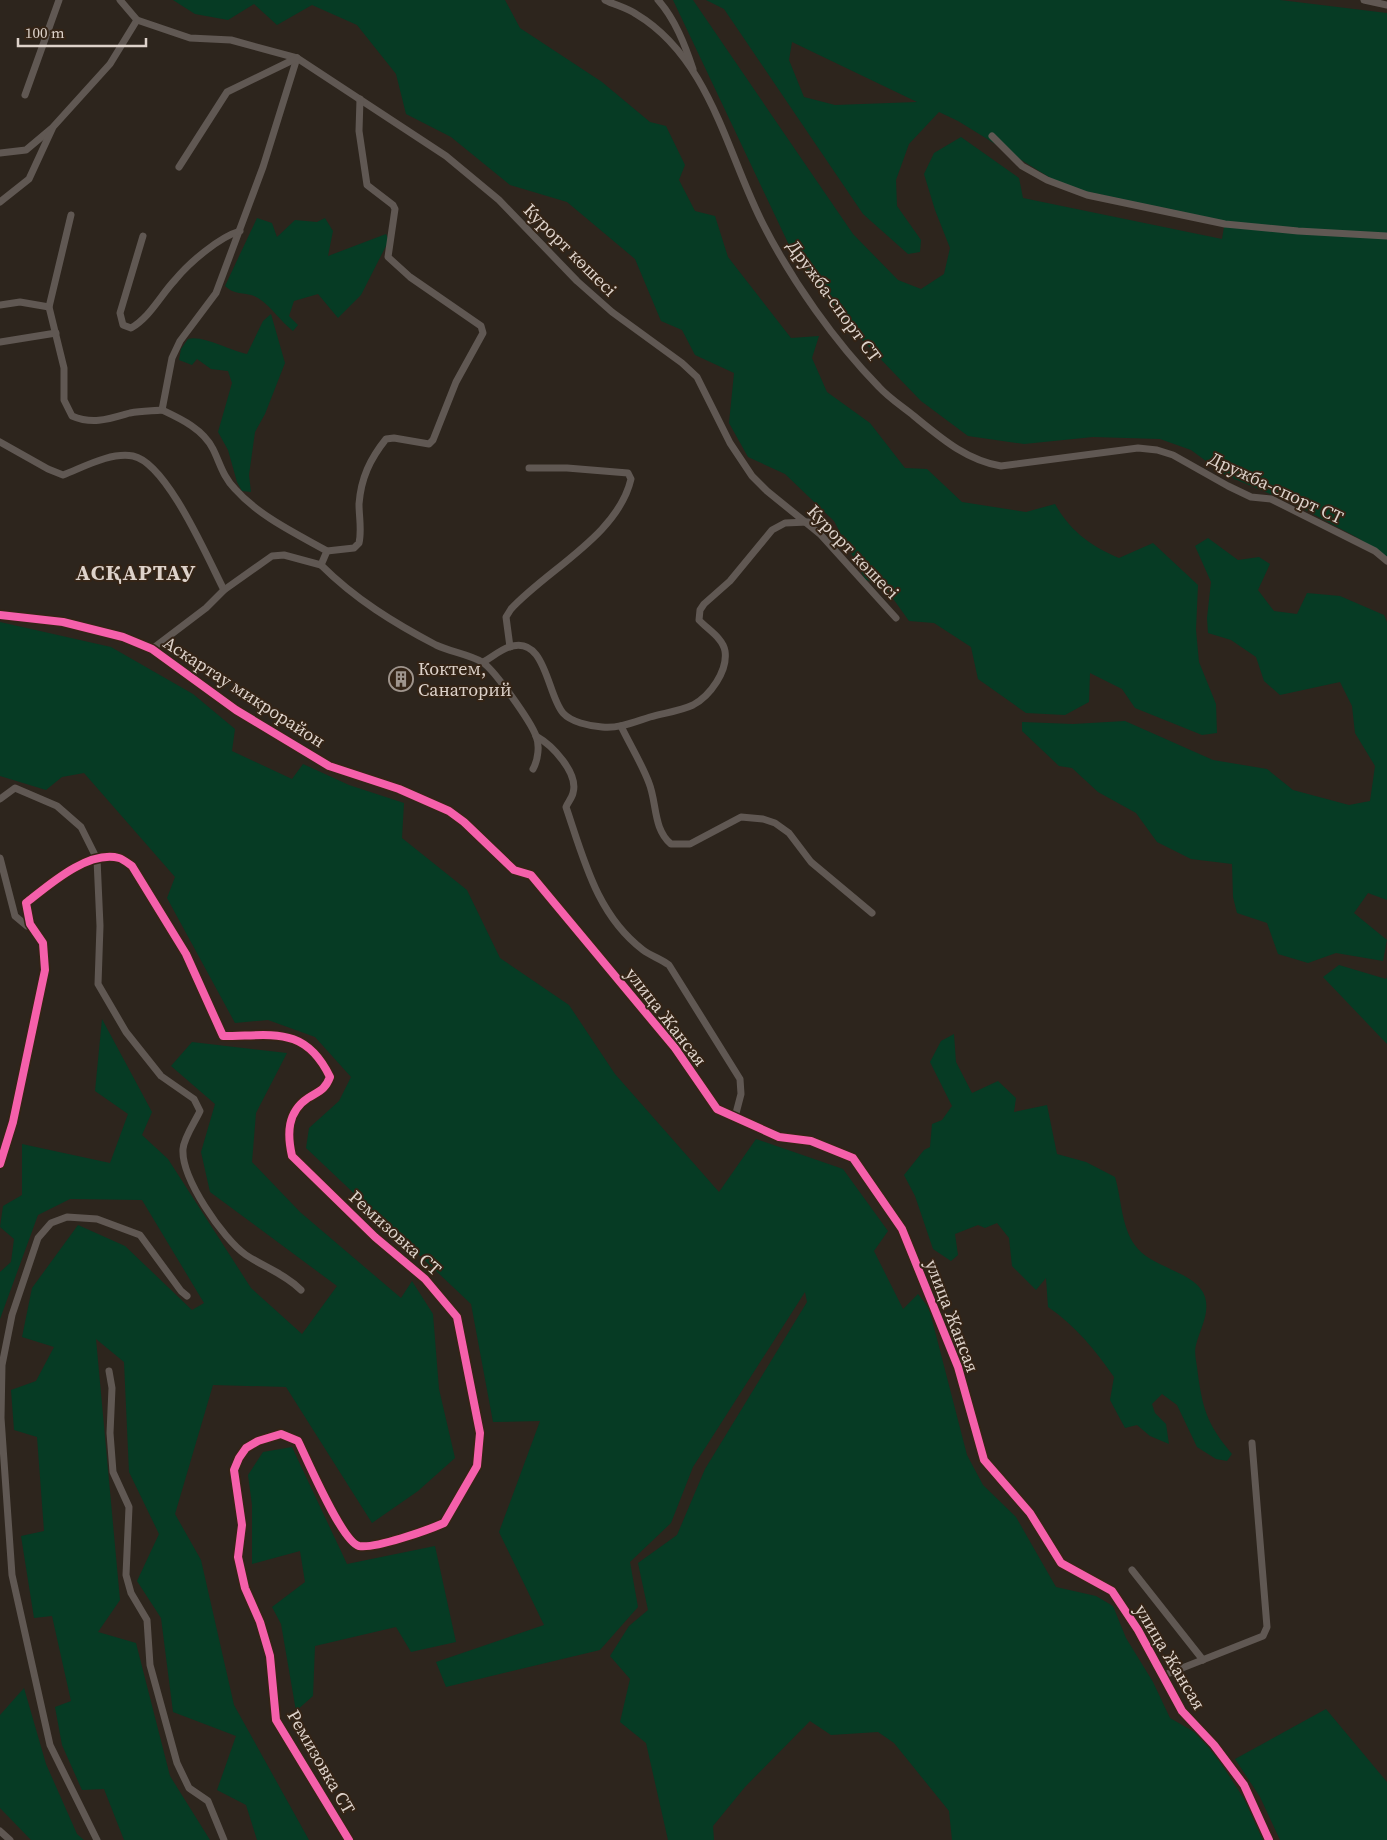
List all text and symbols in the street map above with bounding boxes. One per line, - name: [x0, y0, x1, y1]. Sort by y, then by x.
- scale bar: [18, 15, 145, 47]
- text: 100 m: [25, 22, 65, 43]
- street label: Курорт көшесі: [518, 197, 623, 302]
- street label: Дружба-спорт СТ: [781, 234, 887, 367]
- street label: Дружба-спорт СТ: [1205, 445, 1348, 530]
- street label: Курорт көшесі: [802, 499, 905, 604]
- district label: АСҚАРТАУ: [76, 557, 196, 587]
- street label: Аскартау микрорайон: [159, 630, 330, 753]
- place label: Коктем, Санаторий: [418, 656, 512, 702]
- building icon: Коктем, Санаторий: [388, 666, 414, 692]
- street label: улица Жансая: [620, 962, 713, 1071]
- street label: Ремизовка СТ: [344, 1184, 447, 1281]
- street label: улица Жансая: [919, 1256, 985, 1376]
- street label: улица Жансая: [1129, 1599, 1212, 1714]
- street label: Ремизовка СТ: [281, 1705, 361, 1819]

